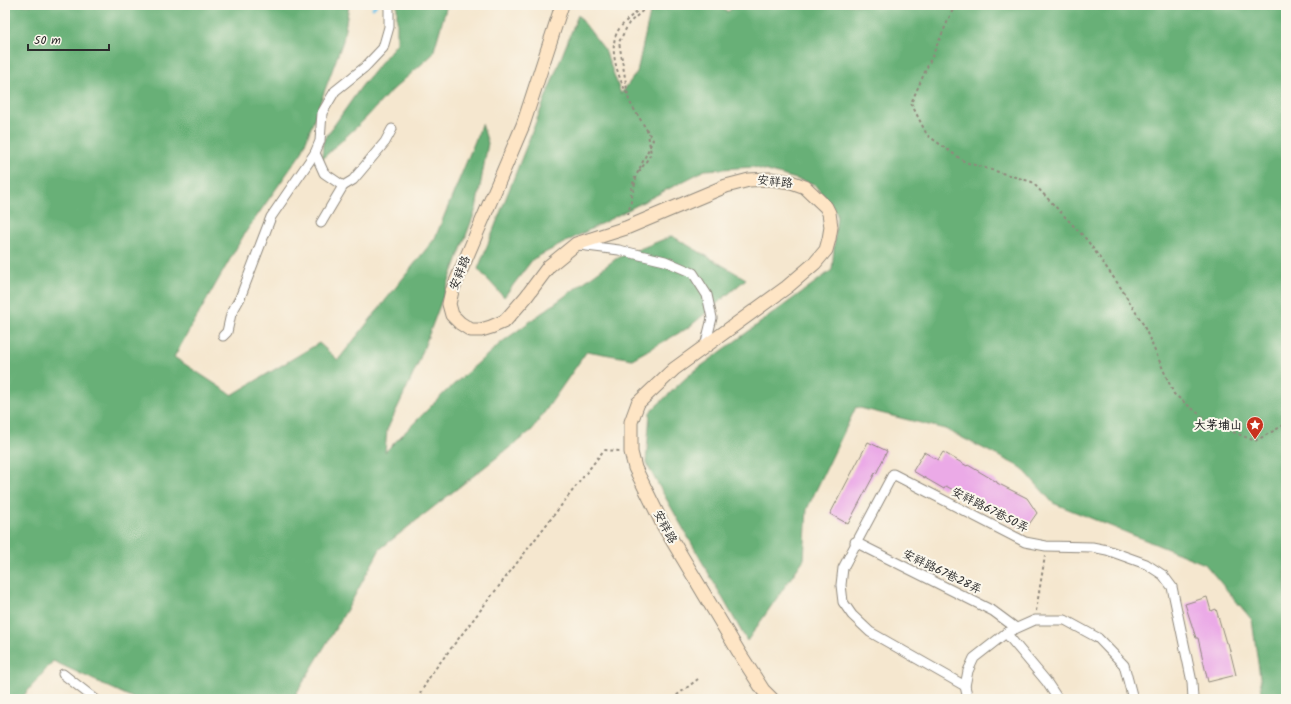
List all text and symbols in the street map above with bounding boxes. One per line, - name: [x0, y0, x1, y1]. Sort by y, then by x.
- scale bar: [28, 26, 109, 52]
- text: 50 m: [34, 31, 61, 50]
- street label: 安祥路: [756, 171, 794, 193]
- street label: 安祥路: [444, 253, 476, 293]
- place icon: 大茅埔山: [1245, 415, 1265, 440]
- place label: 大茅埔山: [1194, 416, 1242, 435]
- street label: 安祥路67巷50弄: [948, 482, 1032, 538]
- street label: 安祥路: [648, 507, 682, 547]
- street label: 安祥路67巷28弄: [899, 545, 985, 599]

